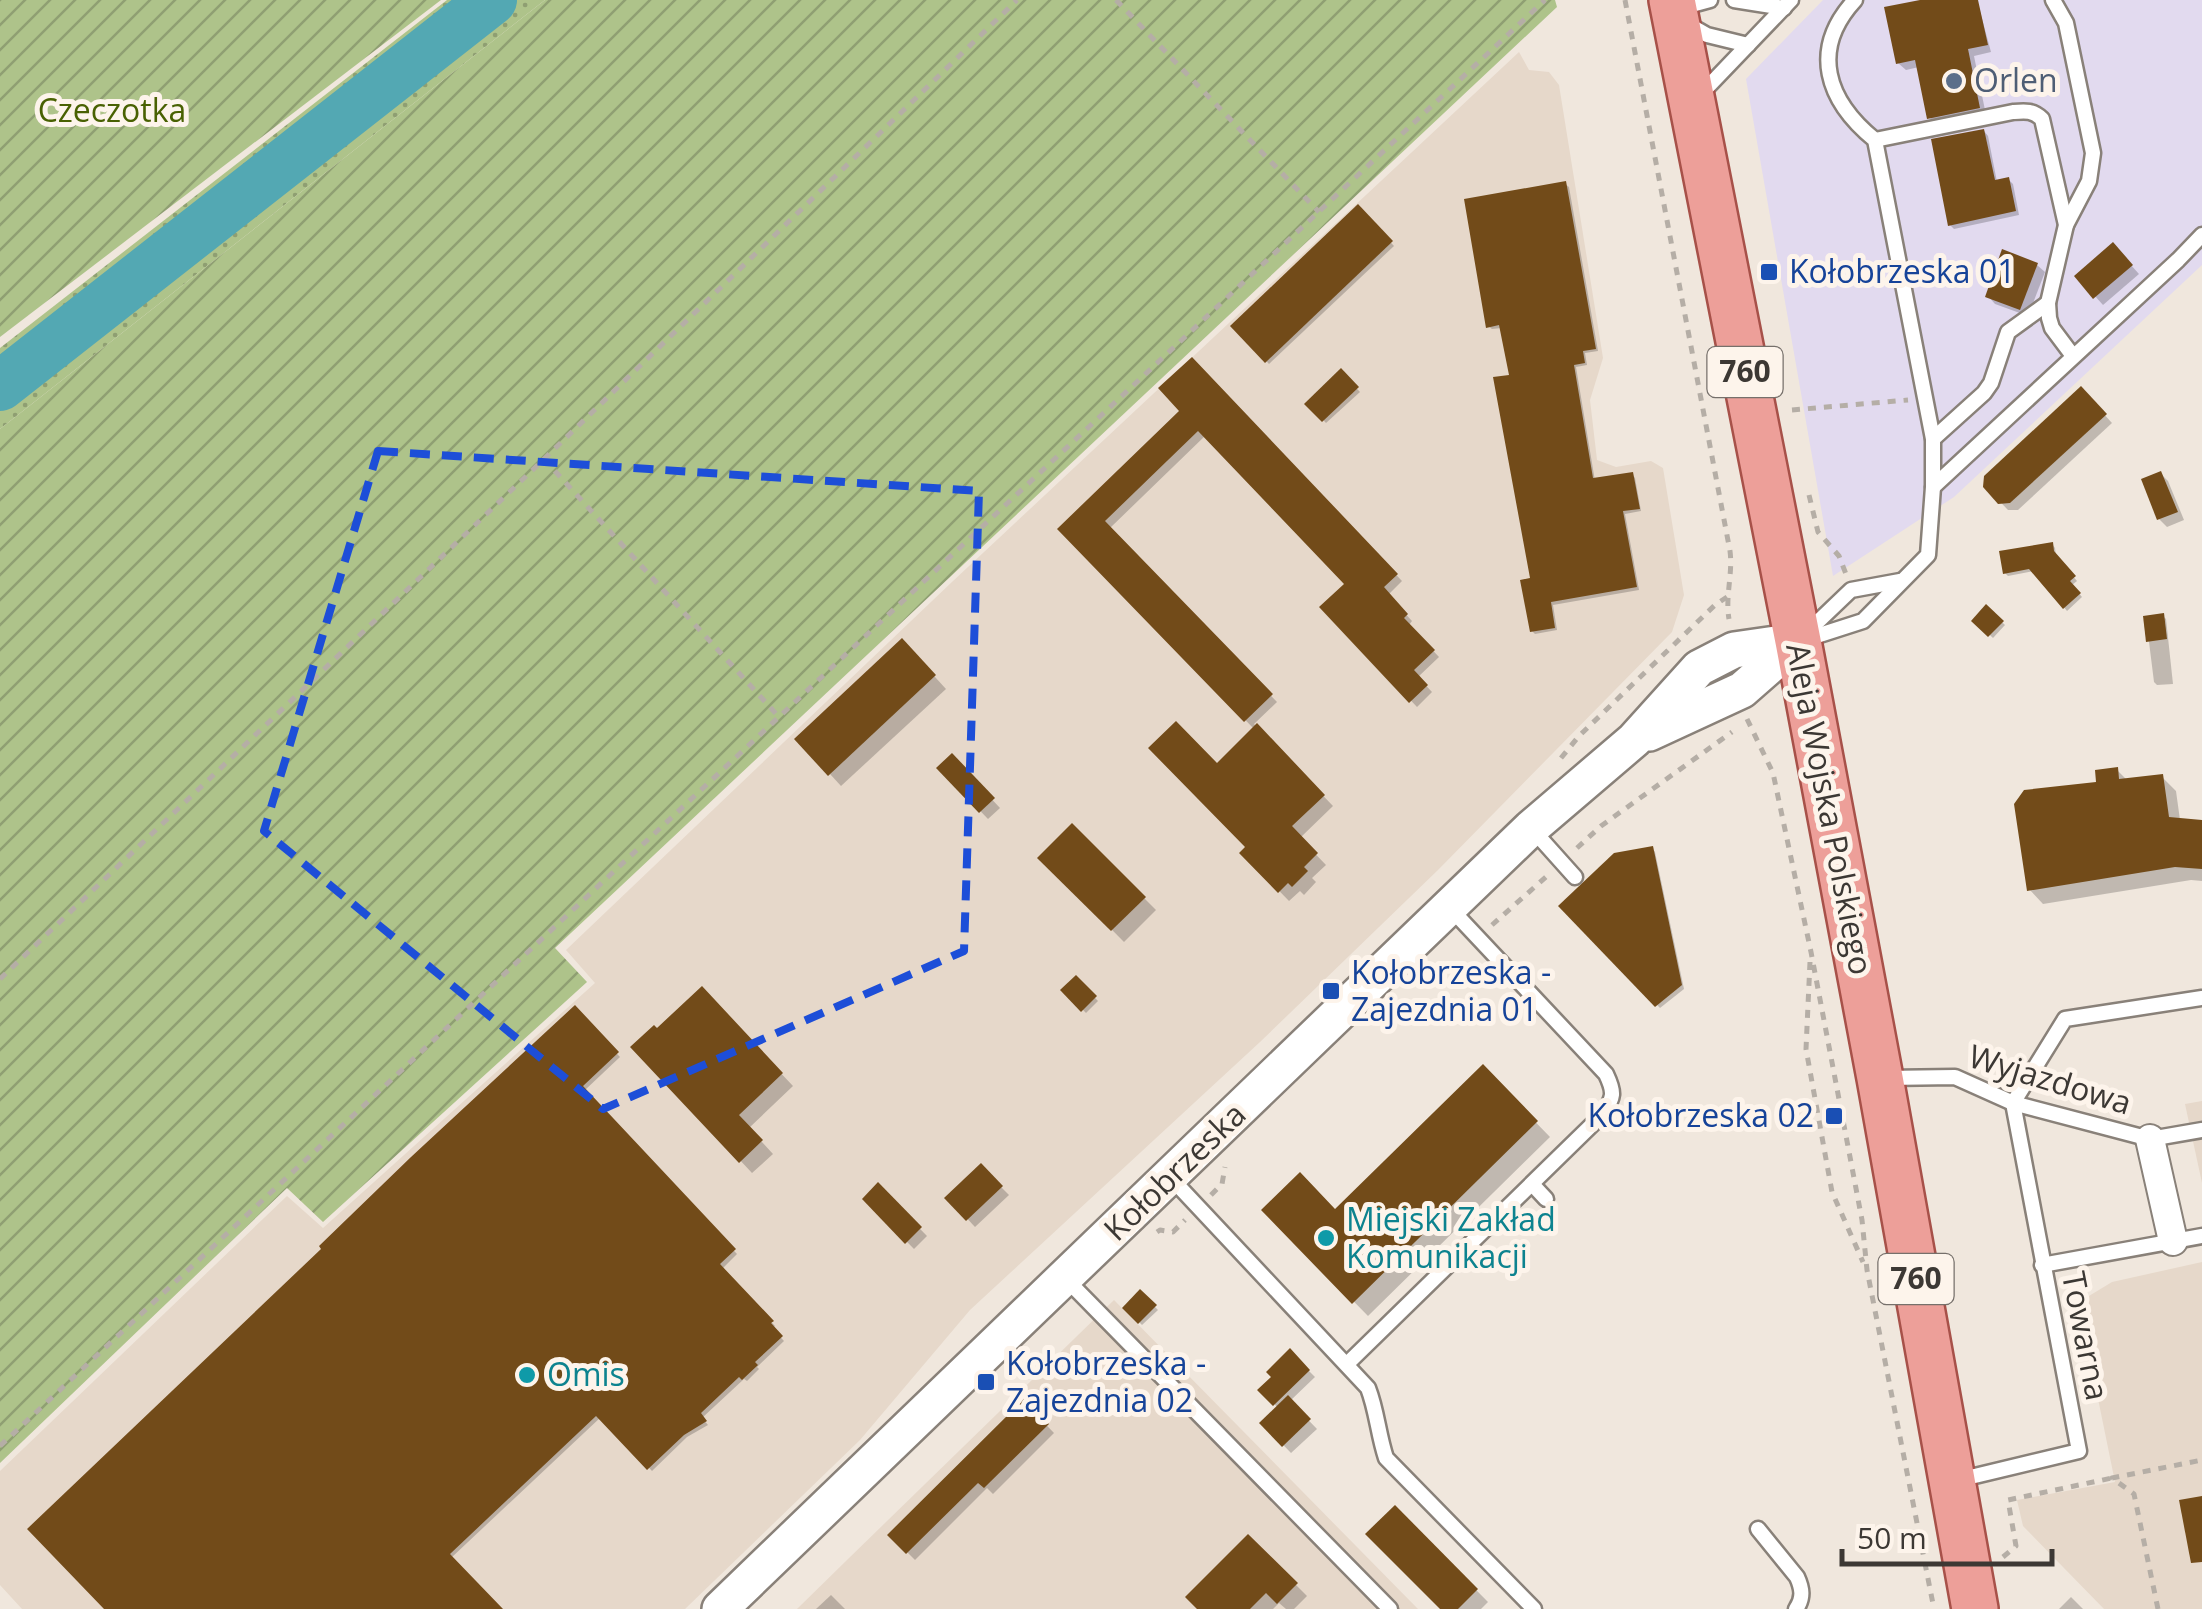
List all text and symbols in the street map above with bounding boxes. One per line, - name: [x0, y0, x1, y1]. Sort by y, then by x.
- place label: Orlen: [1974, 58, 2058, 101]
- marker: Orlen: [1943, 70, 1965, 92]
- park label: Czeczotka: [38, 88, 186, 131]
- place label: Kołobrzeska 01: [1789, 249, 2016, 292]
- marker: Kołobrzeska 01: [1758, 261, 1780, 283]
- road number: 760: [1708, 347, 1782, 397]
- street label: Aleja Wojska Polskiego: [1777, 639, 1884, 978]
- place label: Kołobrzeska - Zajezdnia 01: [1351, 950, 1551, 1030]
- marker: Kołobrzeska - Zajezdnia 01: [1320, 980, 1342, 1002]
- street label: Wyjazdowa: [1964, 1033, 2137, 1124]
- street label: Kołobrzeska: [1094, 1092, 1254, 1249]
- place label: Kołobrzeska 02: [1587, 1093, 1814, 1136]
- marker: Kołobrzeska 02: [1823, 1105, 1845, 1127]
- place label: Miejski Zakład Komunikacji: [1346, 1197, 1556, 1277]
- marker: Miejski Zakład Komunikacji: [1315, 1227, 1337, 1249]
- road number: 760: [1878, 1254, 1954, 1304]
- street label: Towarna: [2053, 1268, 2120, 1404]
- place label: Kołobrzeska - Zajezdnia 02: [1006, 1341, 1206, 1421]
- place label: Omis: [547, 1352, 625, 1395]
- marker: Omis: [516, 1364, 538, 1386]
- marker: Kołobrzeska - Zajezdnia 02: [975, 1371, 997, 1393]
- scale bar: [1842, 1504, 2052, 1566]
- text: 50 m: [1857, 1517, 1927, 1558]

